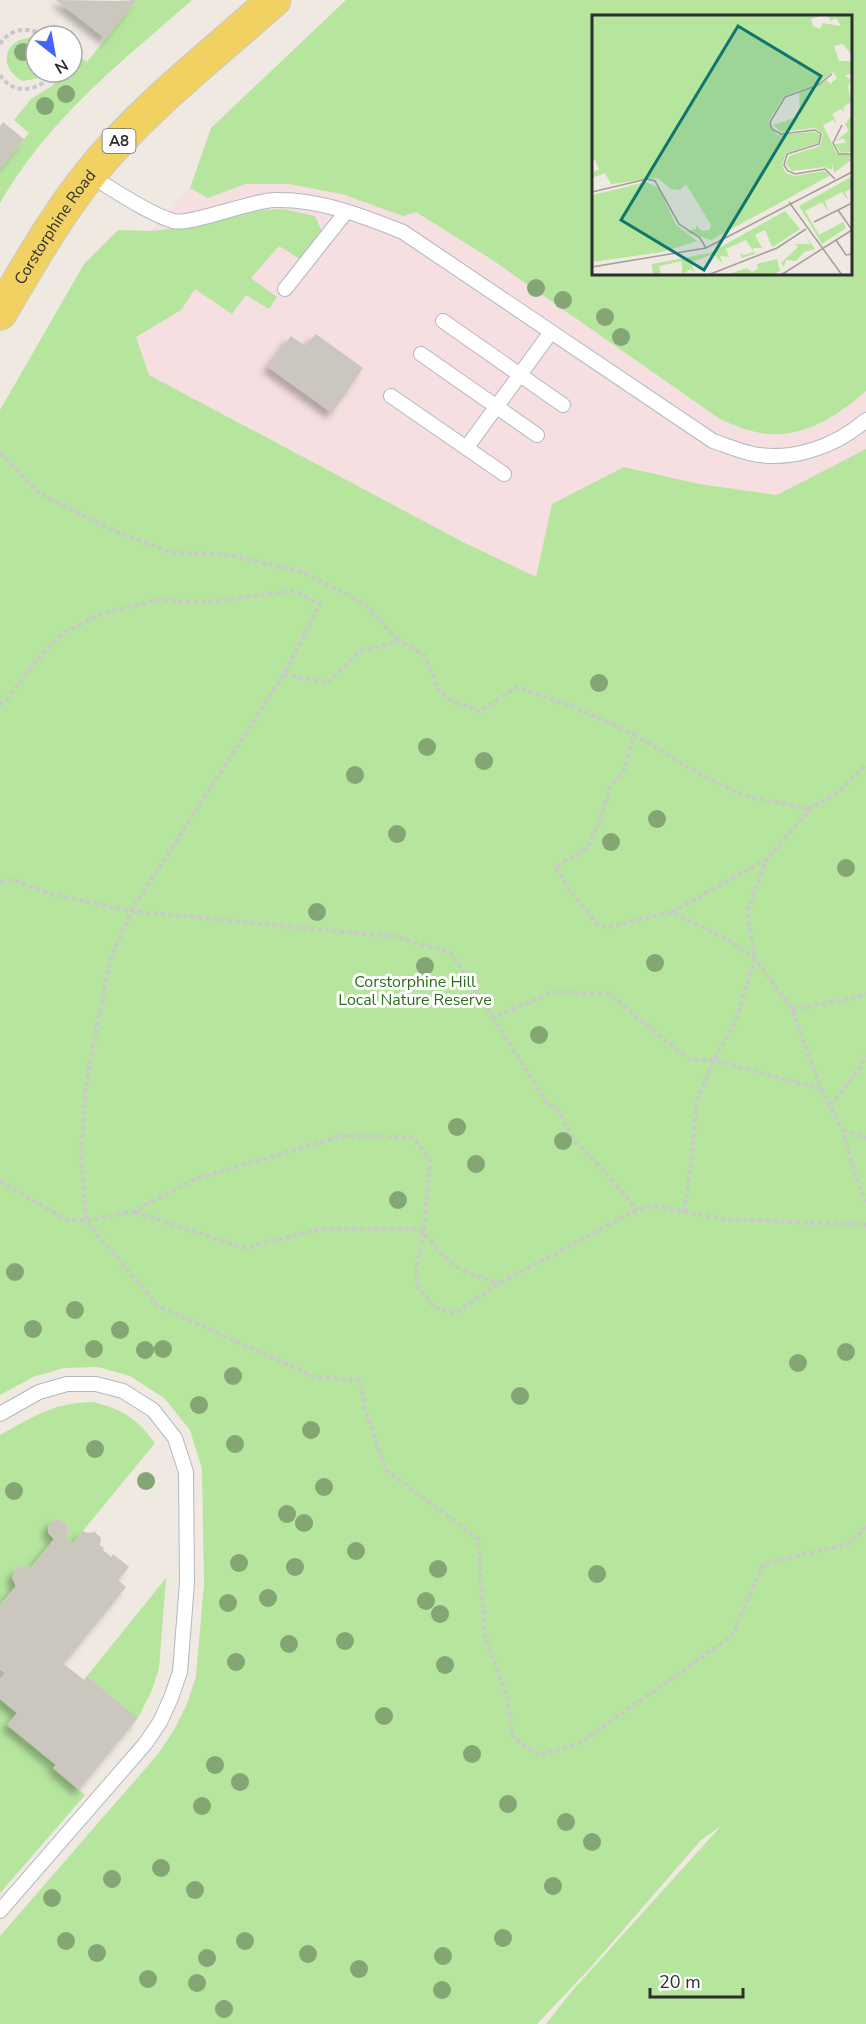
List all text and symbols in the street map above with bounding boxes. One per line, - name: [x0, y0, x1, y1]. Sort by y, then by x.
- inset map: [592, 15, 851, 274]
- north arrow: [24, 24, 84, 84]
- text: N: [50, 53, 72, 79]
- road number: A8: [102, 129, 136, 153]
- street label: Corstorphine Road: [9, 165, 101, 289]
- park label: Corstorphine Hill Local Nature Reserve: [338, 971, 492, 1011]
- scale bar: [650, 1961, 743, 1999]
- text: 20 m: [659, 1970, 701, 1994]

